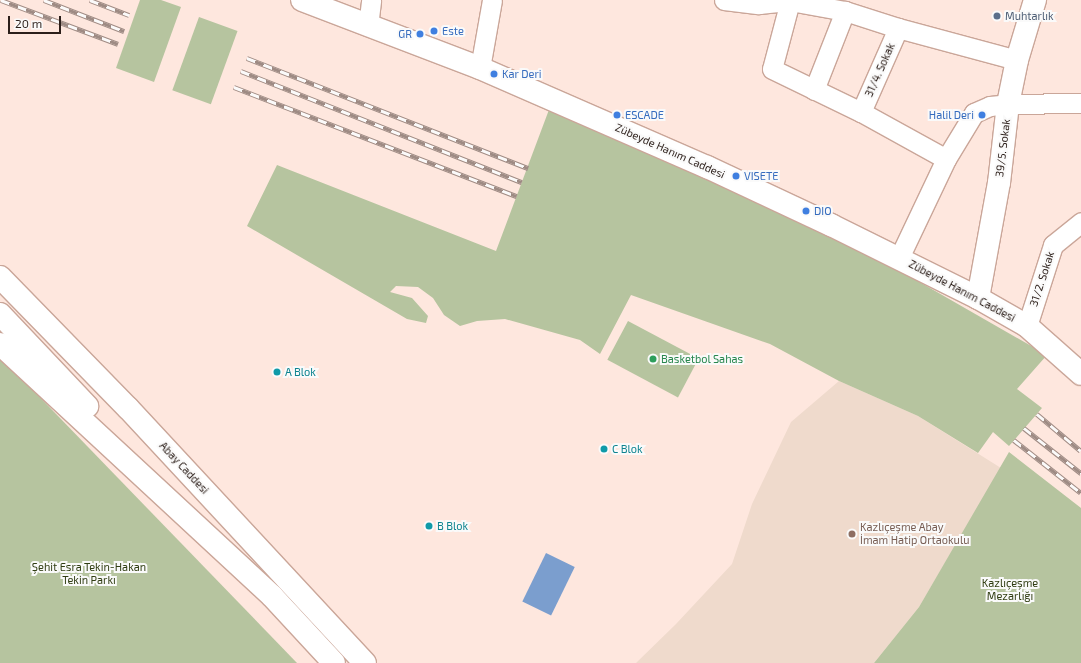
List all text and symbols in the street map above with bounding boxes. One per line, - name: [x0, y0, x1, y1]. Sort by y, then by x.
- scale bar: [10, 8, 63, 34]
- place label: Muhtarlık: [1005, 9, 1054, 23]
- marker: Muhtarlık: [992, 11, 1002, 21]
- text: 20 m: [15, 16, 42, 30]
- place label: Este: [442, 24, 464, 38]
- marker: Este: [429, 26, 439, 36]
- place label: GR: [398, 27, 412, 41]
- marker: GR: [415, 29, 425, 39]
- street label: 31/4. Sokak: [862, 41, 898, 99]
- place label: Kar Deri: [502, 67, 542, 81]
- marker: Kar Deri: [489, 69, 499, 79]
- place label: ESCADE: [625, 108, 664, 122]
- place label: Halil Deri: [929, 108, 974, 122]
- marker: ESCADE: [612, 110, 622, 120]
- marker: Halil Deri: [977, 110, 987, 120]
- street label: 39/5. Sokak: [993, 118, 1013, 178]
- street label: Zübeyde Hanım Caddesi: [613, 121, 727, 181]
- place label: VISETE: [744, 169, 778, 183]
- marker: VISETE: [731, 171, 741, 181]
- place label: DIO: [814, 204, 832, 218]
- marker: DIO: [801, 206, 811, 216]
- street label: 31/2. Sokak: [1027, 250, 1057, 308]
- street label: Zübeyde Hanım Caddesi: [906, 257, 1018, 325]
- place label: Basketbol Sahas: [661, 352, 743, 366]
- marker: Basketbol Sahas: [648, 354, 658, 364]
- place label: A Blok: [285, 365, 316, 379]
- marker: A Blok: [272, 367, 282, 377]
- street label: Abay Caddesi: [156, 439, 212, 497]
- place label: C Blok: [612, 442, 643, 456]
- marker: C Blok: [599, 444, 609, 454]
- place label: B Blok: [437, 519, 468, 533]
- marker: B Blok: [424, 521, 434, 531]
- place label: Kazlıçeşme Abay İmam Hatip Ortaokulu: [860, 521, 969, 547]
- marker: Kazlıçeşme Abay İmam Hatip Ortaokulu: [847, 529, 857, 539]
- park label: Şehit Esra Tekin-Hakan Tekin Parkı: [32, 561, 146, 587]
- park label: Kazlıçeşme Mezarlığı: [982, 577, 1038, 603]

